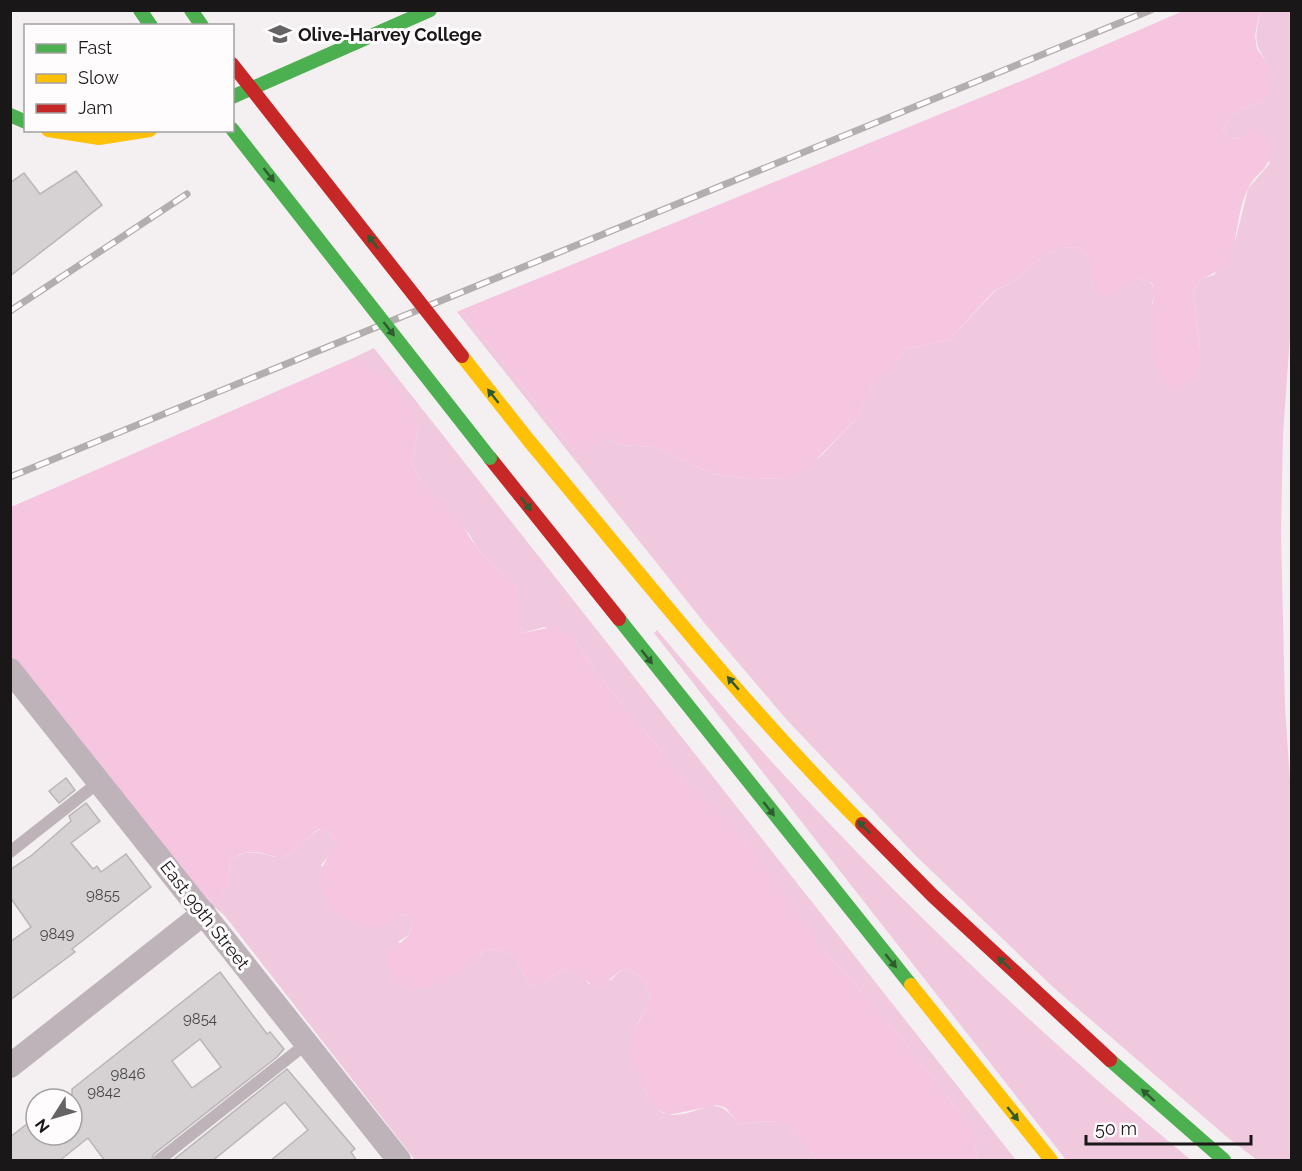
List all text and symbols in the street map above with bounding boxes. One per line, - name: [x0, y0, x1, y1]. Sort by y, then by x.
- school or university icon: Olive-Harvey College: [267, 21, 293, 47]
- legend: [24, 24, 234, 132]
- place label: Olive-Harvey College: [298, 24, 482, 45]
- text: Fast: [78, 37, 112, 58]
- text: Slow: [78, 67, 119, 88]
- text: Jam: [78, 97, 113, 118]
- one-way arrow: [262, 167, 275, 183]
- one-way arrow: [367, 235, 379, 250]
- one-way arrow: [382, 321, 395, 337]
- one-way arrow: [488, 388, 500, 403]
- one-way arrow: [520, 496, 533, 512]
- one-way arrow: [641, 649, 653, 664]
- one-way arrow: [726, 675, 740, 690]
- one-way arrow: [762, 802, 774, 817]
- one-way arrow: [858, 820, 872, 834]
- street label: East 99th Street: [156, 856, 254, 974]
- house number: 9855: [86, 886, 120, 904]
- house number: 9849: [40, 925, 75, 943]
- one-way arrow: [884, 954, 896, 969]
- one-way arrow: [997, 957, 1012, 970]
- house number: 9854: [183, 1010, 217, 1028]
- house number: 9846: [111, 1065, 145, 1083]
- house number: 9842: [87, 1083, 121, 1101]
- north arrow: [24, 1087, 84, 1147]
- one-way arrow: [1140, 1088, 1155, 1102]
- one-way arrow: [1007, 1106, 1020, 1122]
- scale bar: [1086, 1108, 1251, 1146]
- text: N: [31, 1115, 54, 1136]
- text: 50 m: [1095, 1118, 1137, 1139]

